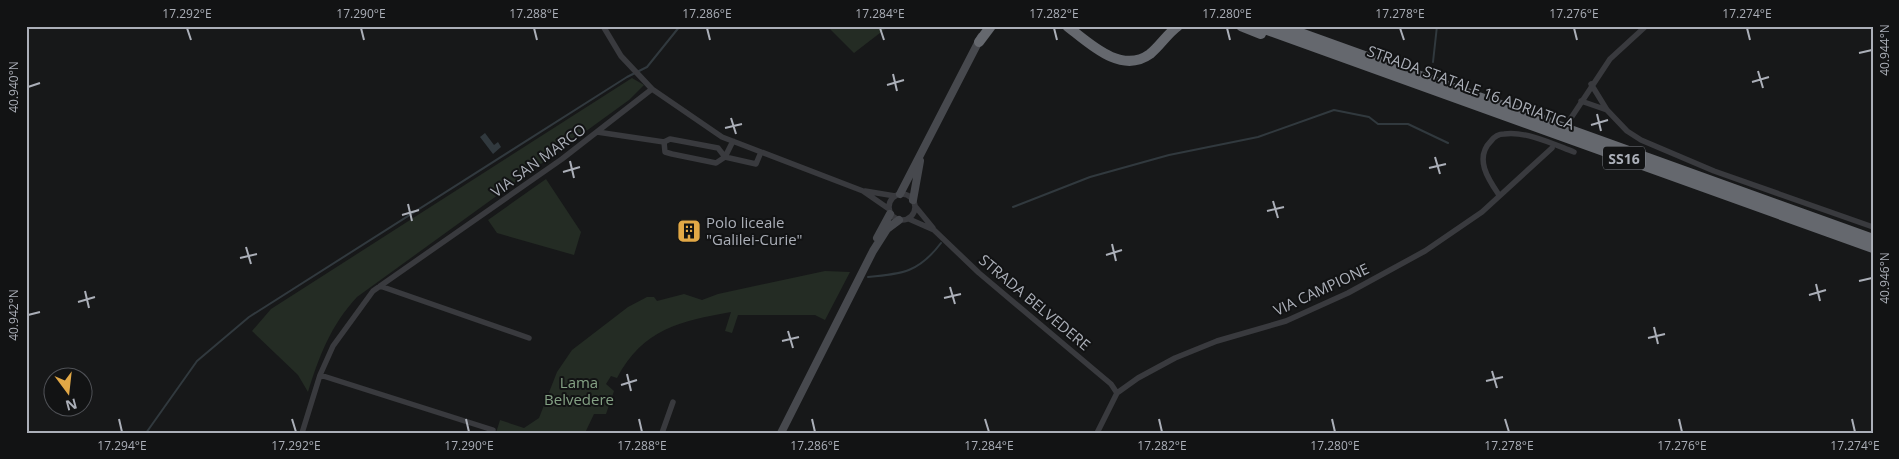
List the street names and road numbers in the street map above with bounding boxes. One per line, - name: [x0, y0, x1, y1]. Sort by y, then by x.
- street label: STRADA STATALE 16 ADRIATICA: [1365, 40, 1578, 134]
- street label: VIA SAN MARCO: [487, 119, 589, 201]
- road number: SS16: [1603, 146, 1645, 170]
- street label: STRADA BELVEDERE: [975, 250, 1095, 354]
- street label: VIA CAMPIONE: [1270, 258, 1372, 320]

